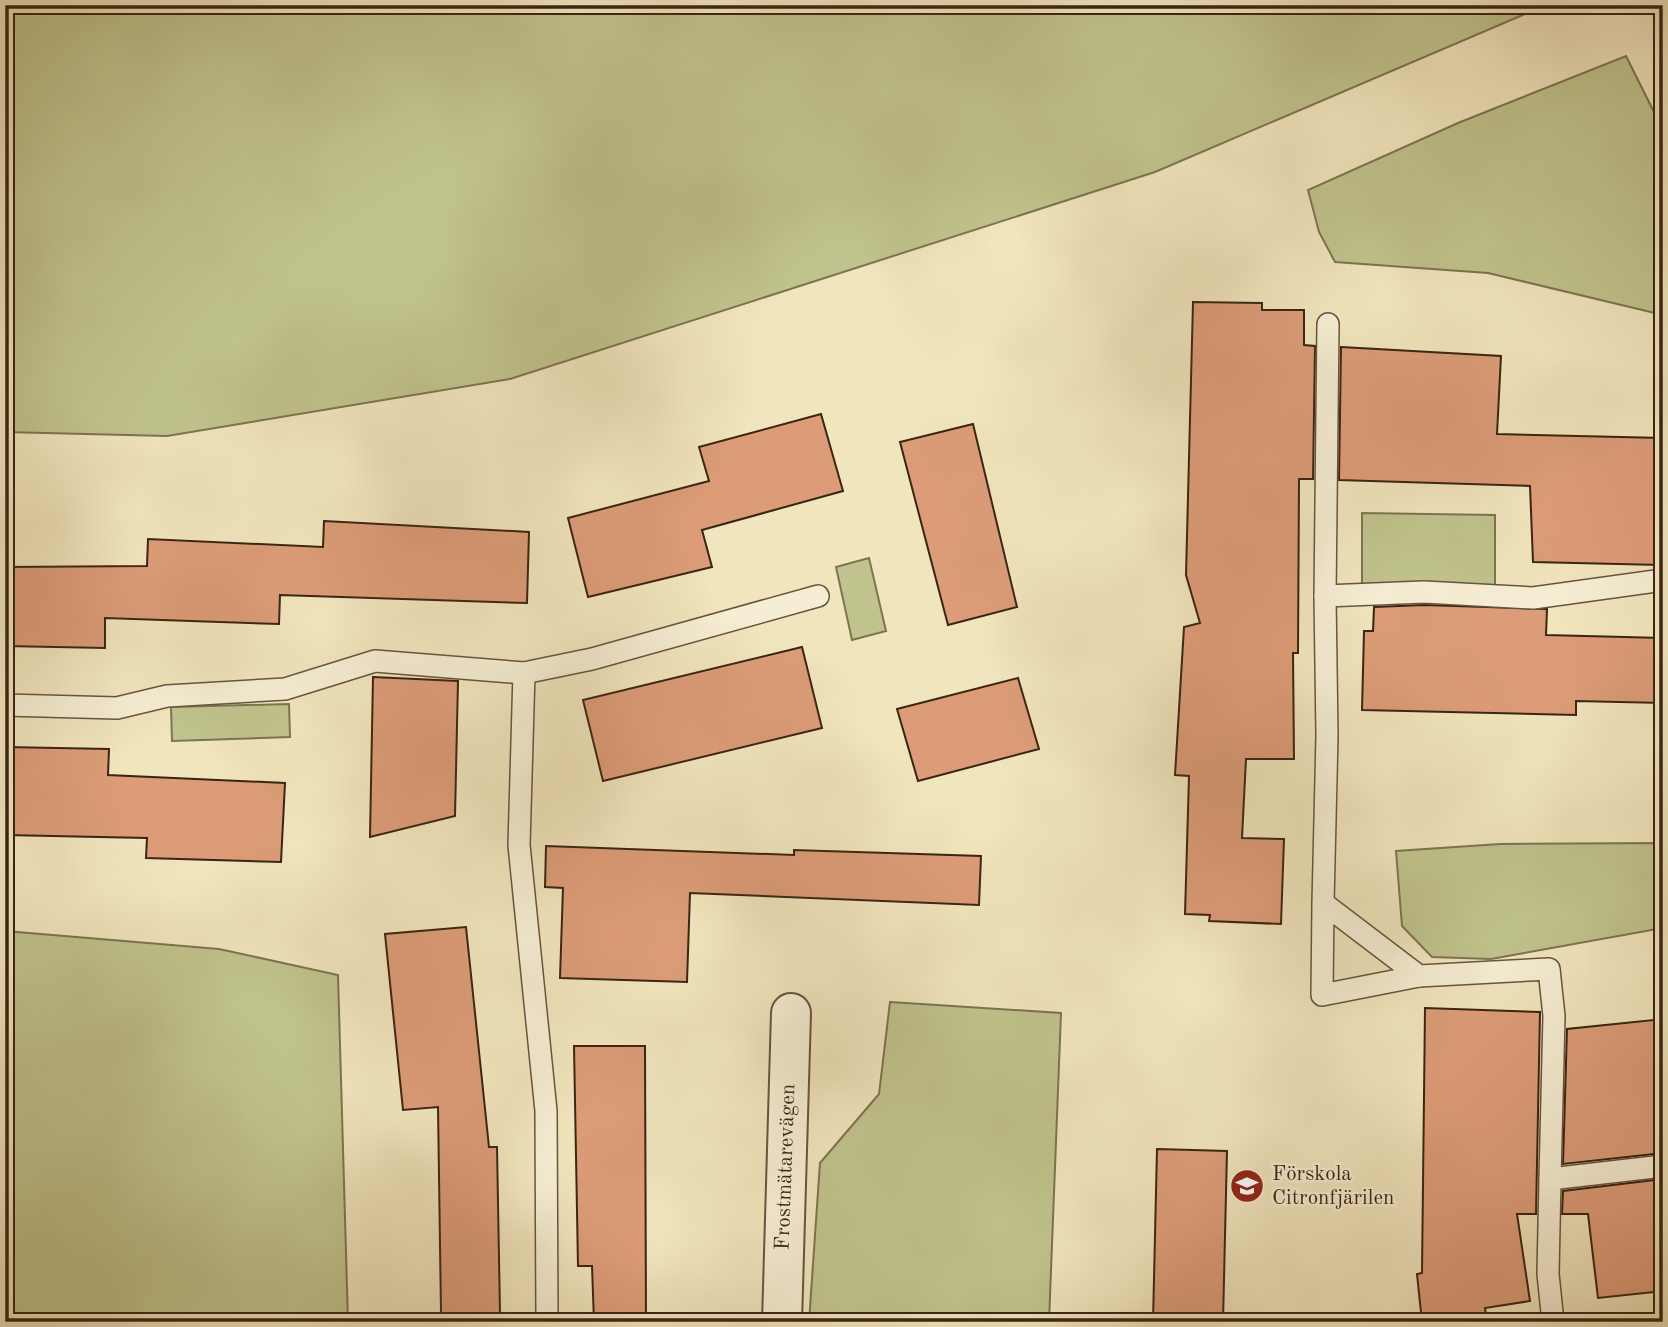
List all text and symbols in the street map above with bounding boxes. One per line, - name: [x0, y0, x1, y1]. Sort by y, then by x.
- street label: Frostmätarevägen: [773, 1083, 799, 1251]
- place label: Förskola Citronfjärilen: [1272, 1164, 1394, 1209]
- school or university icon: Förskola Citronfjärilen: [1228, 1167, 1266, 1205]

